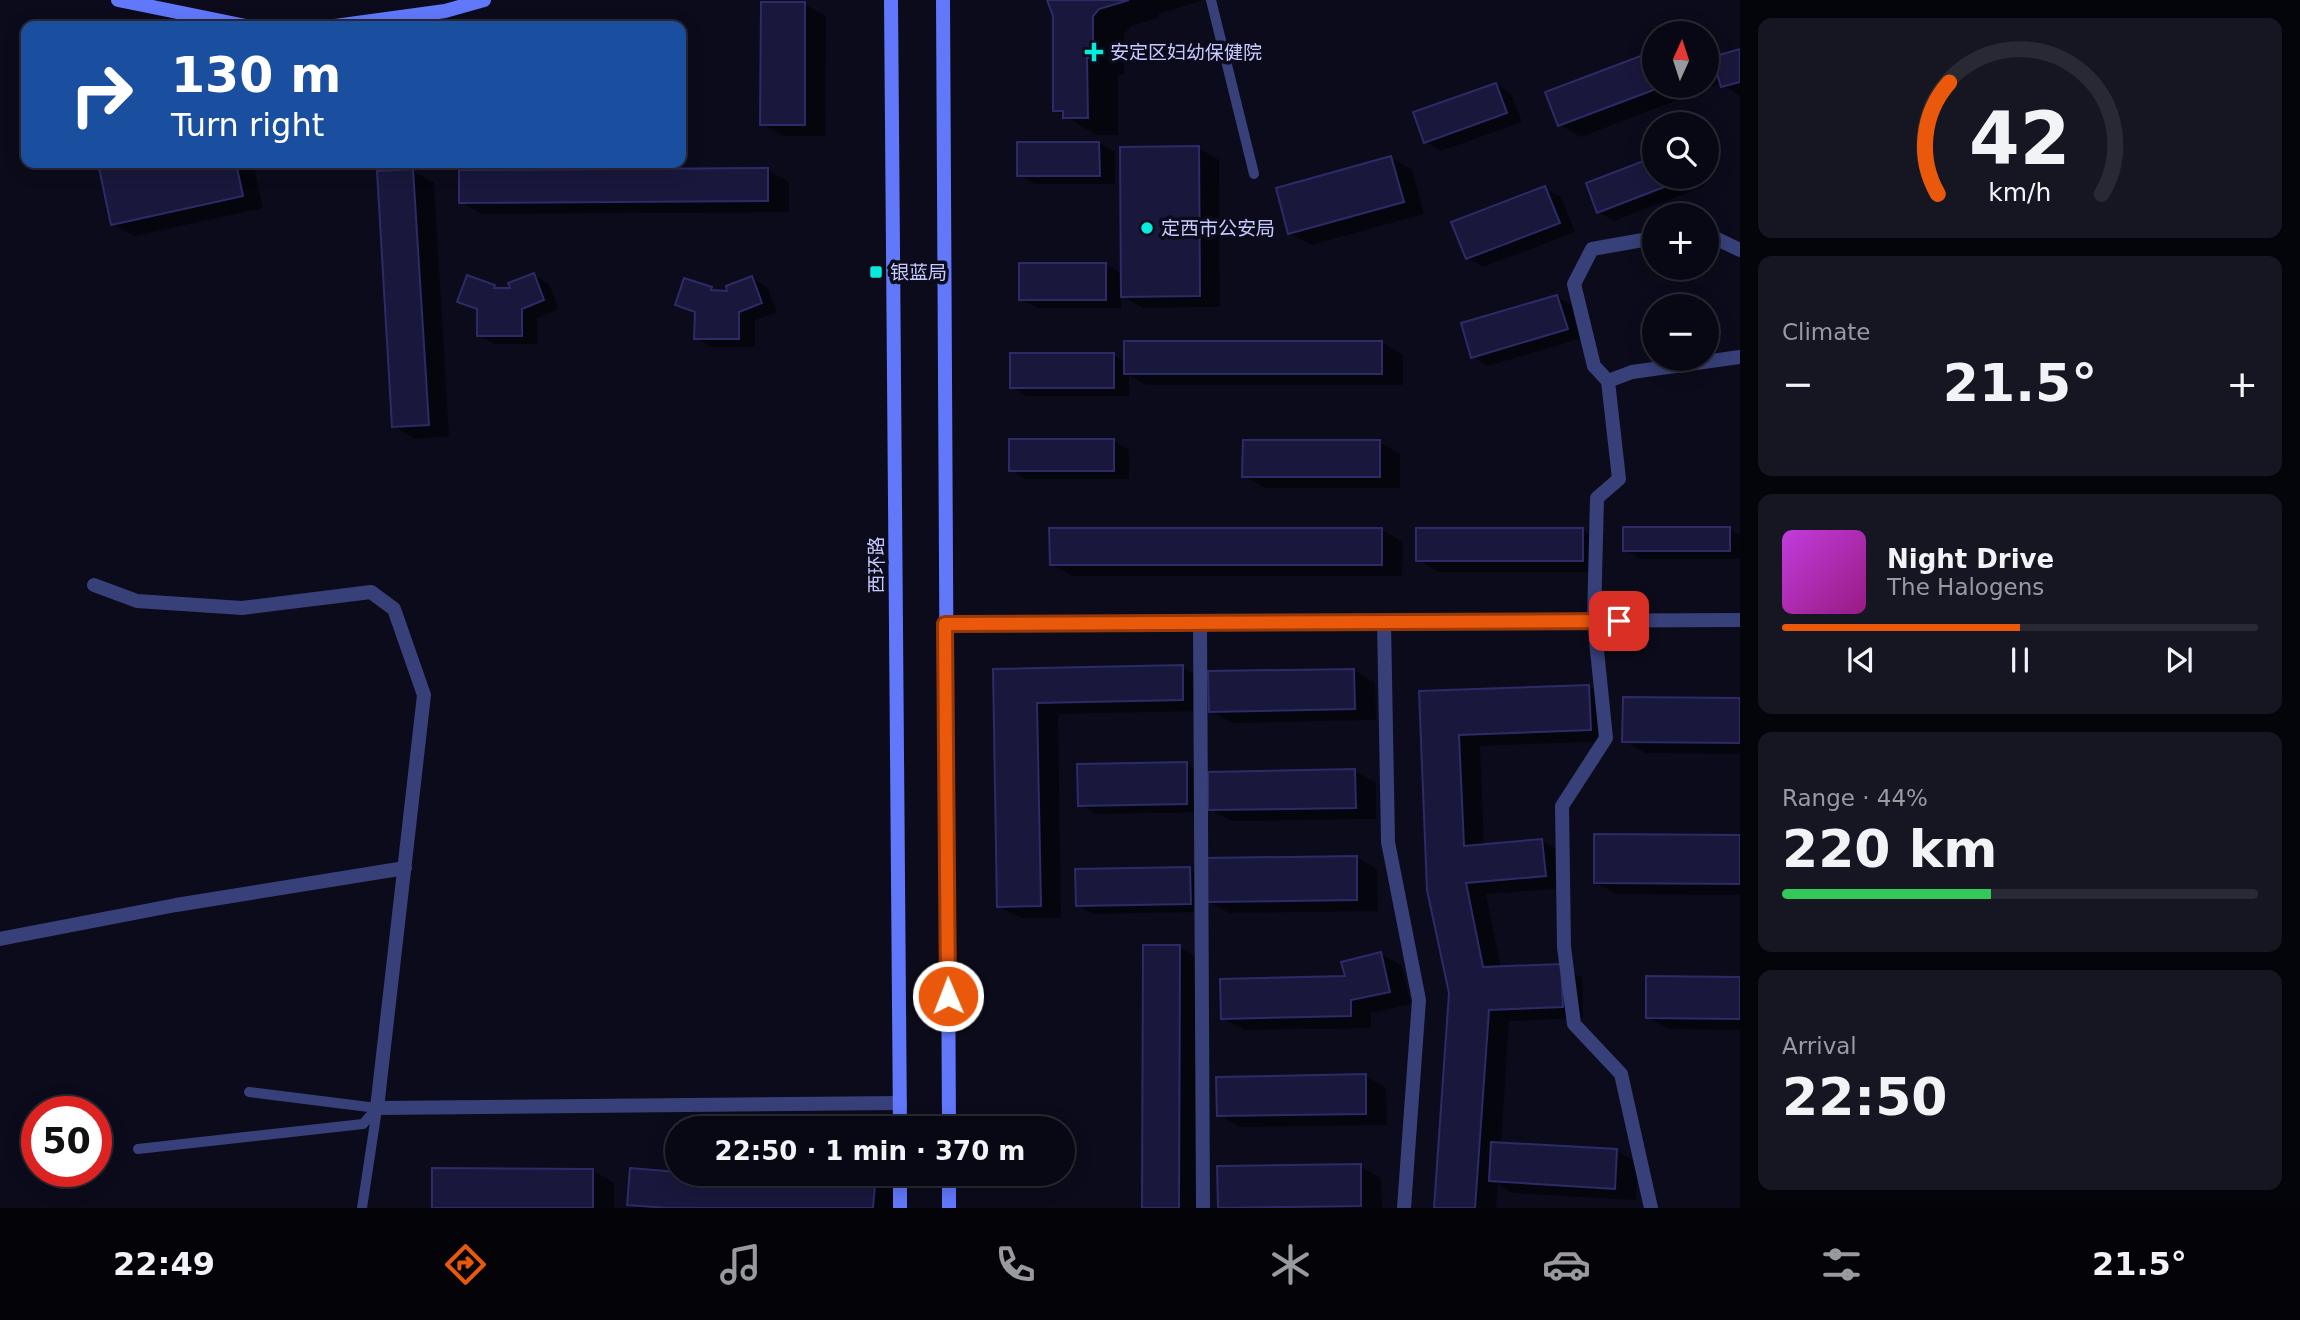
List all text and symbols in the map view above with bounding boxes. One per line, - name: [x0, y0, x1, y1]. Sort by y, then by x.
- north arrow: [1642, 21, 1718, 98]
- map controls: [1642, 21, 1719, 371]
- place label: 安定区妇幼保健院: [1110, 41, 1262, 63]
- marker: 安定区妇幼保健院: [1084, 42, 1104, 62]
- text: 130 m: [171, 47, 341, 104]
- icon: right: [56, 49, 147, 140]
- text: 42: [1969, 96, 2071, 181]
- text: Turn right: [171, 106, 324, 144]
- button: search: [1642, 112, 1719, 189]
- text: km/h: [1988, 178, 2052, 207]
- button: +: [1642, 203, 1719, 280]
- place label: 定西市公安局: [1161, 217, 1275, 239]
- marker: 定西市公安局: [1139, 220, 1155, 236]
- place label: 银蓝局: [890, 261, 947, 283]
- marker: 银蓝局: [868, 264, 884, 280]
- button: −: [1642, 294, 1719, 371]
- text: Climate: [1782, 319, 1871, 345]
- text: 21.5°: [1943, 353, 2097, 413]
- text: −: [1782, 362, 1814, 406]
- text: +: [2226, 362, 2258, 406]
- street label: 西环路: [865, 536, 887, 594]
- text: Night Drive: [1887, 544, 2054, 574]
- text: The Halogens: [1887, 574, 2044, 600]
- pin: [1589, 591, 1649, 651]
- icon: arrive: [1600, 602, 1638, 640]
- icon: previous: [1842, 641, 1880, 679]
- icon: pause: [2001, 641, 2039, 679]
- icon: next: [2160, 641, 2198, 679]
- text: Range · 44%: [1782, 785, 1928, 811]
- text: 220 km: [1782, 819, 1997, 879]
- position arrow: [911, 959, 985, 1033]
- text: Arrival: [1782, 1033, 1857, 1059]
- text: 22:50: [1782, 1067, 1948, 1127]
- speed limit sign: 50: [21, 1096, 112, 1187]
- text: 22:50 · 1 min · 370 m: [715, 1136, 1025, 1166]
- icon: directions: [441, 1240, 490, 1289]
- icon: music: [716, 1240, 765, 1289]
- icon: phone: [991, 1240, 1040, 1289]
- icon: climate: [1266, 1240, 1315, 1289]
- icon: car: [1542, 1240, 1591, 1289]
- icon: filters: [1817, 1240, 1866, 1289]
- text: 22:49: [113, 1245, 215, 1283]
- text: 21.5°: [2092, 1245, 2187, 1283]

